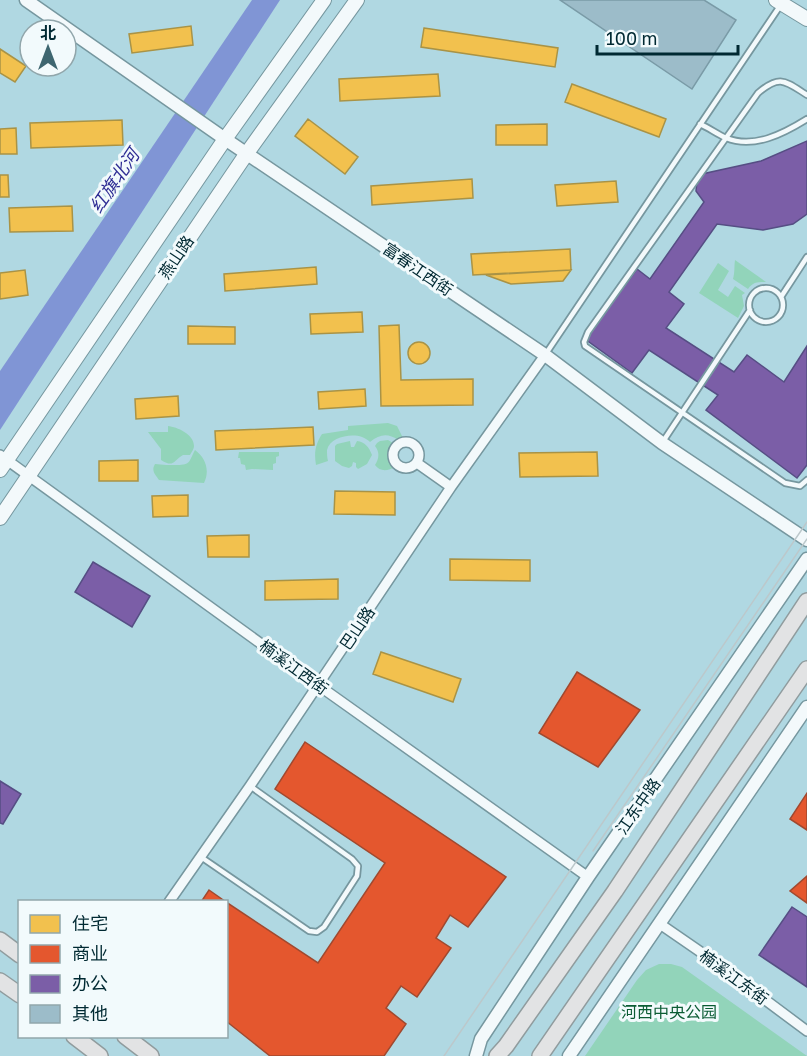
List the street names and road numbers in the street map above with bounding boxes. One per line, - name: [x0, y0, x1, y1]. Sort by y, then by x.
- street label: 燕山路: [154, 232, 198, 282]
- street label: 富春江西街: [379, 238, 457, 300]
- street label: 巴山路: [335, 603, 379, 653]
- street label: 楠溪江西街: [256, 635, 332, 699]
- street label: 江东中路: [611, 774, 665, 838]
- street label: 楠溪江东街: [696, 945, 772, 1009]

